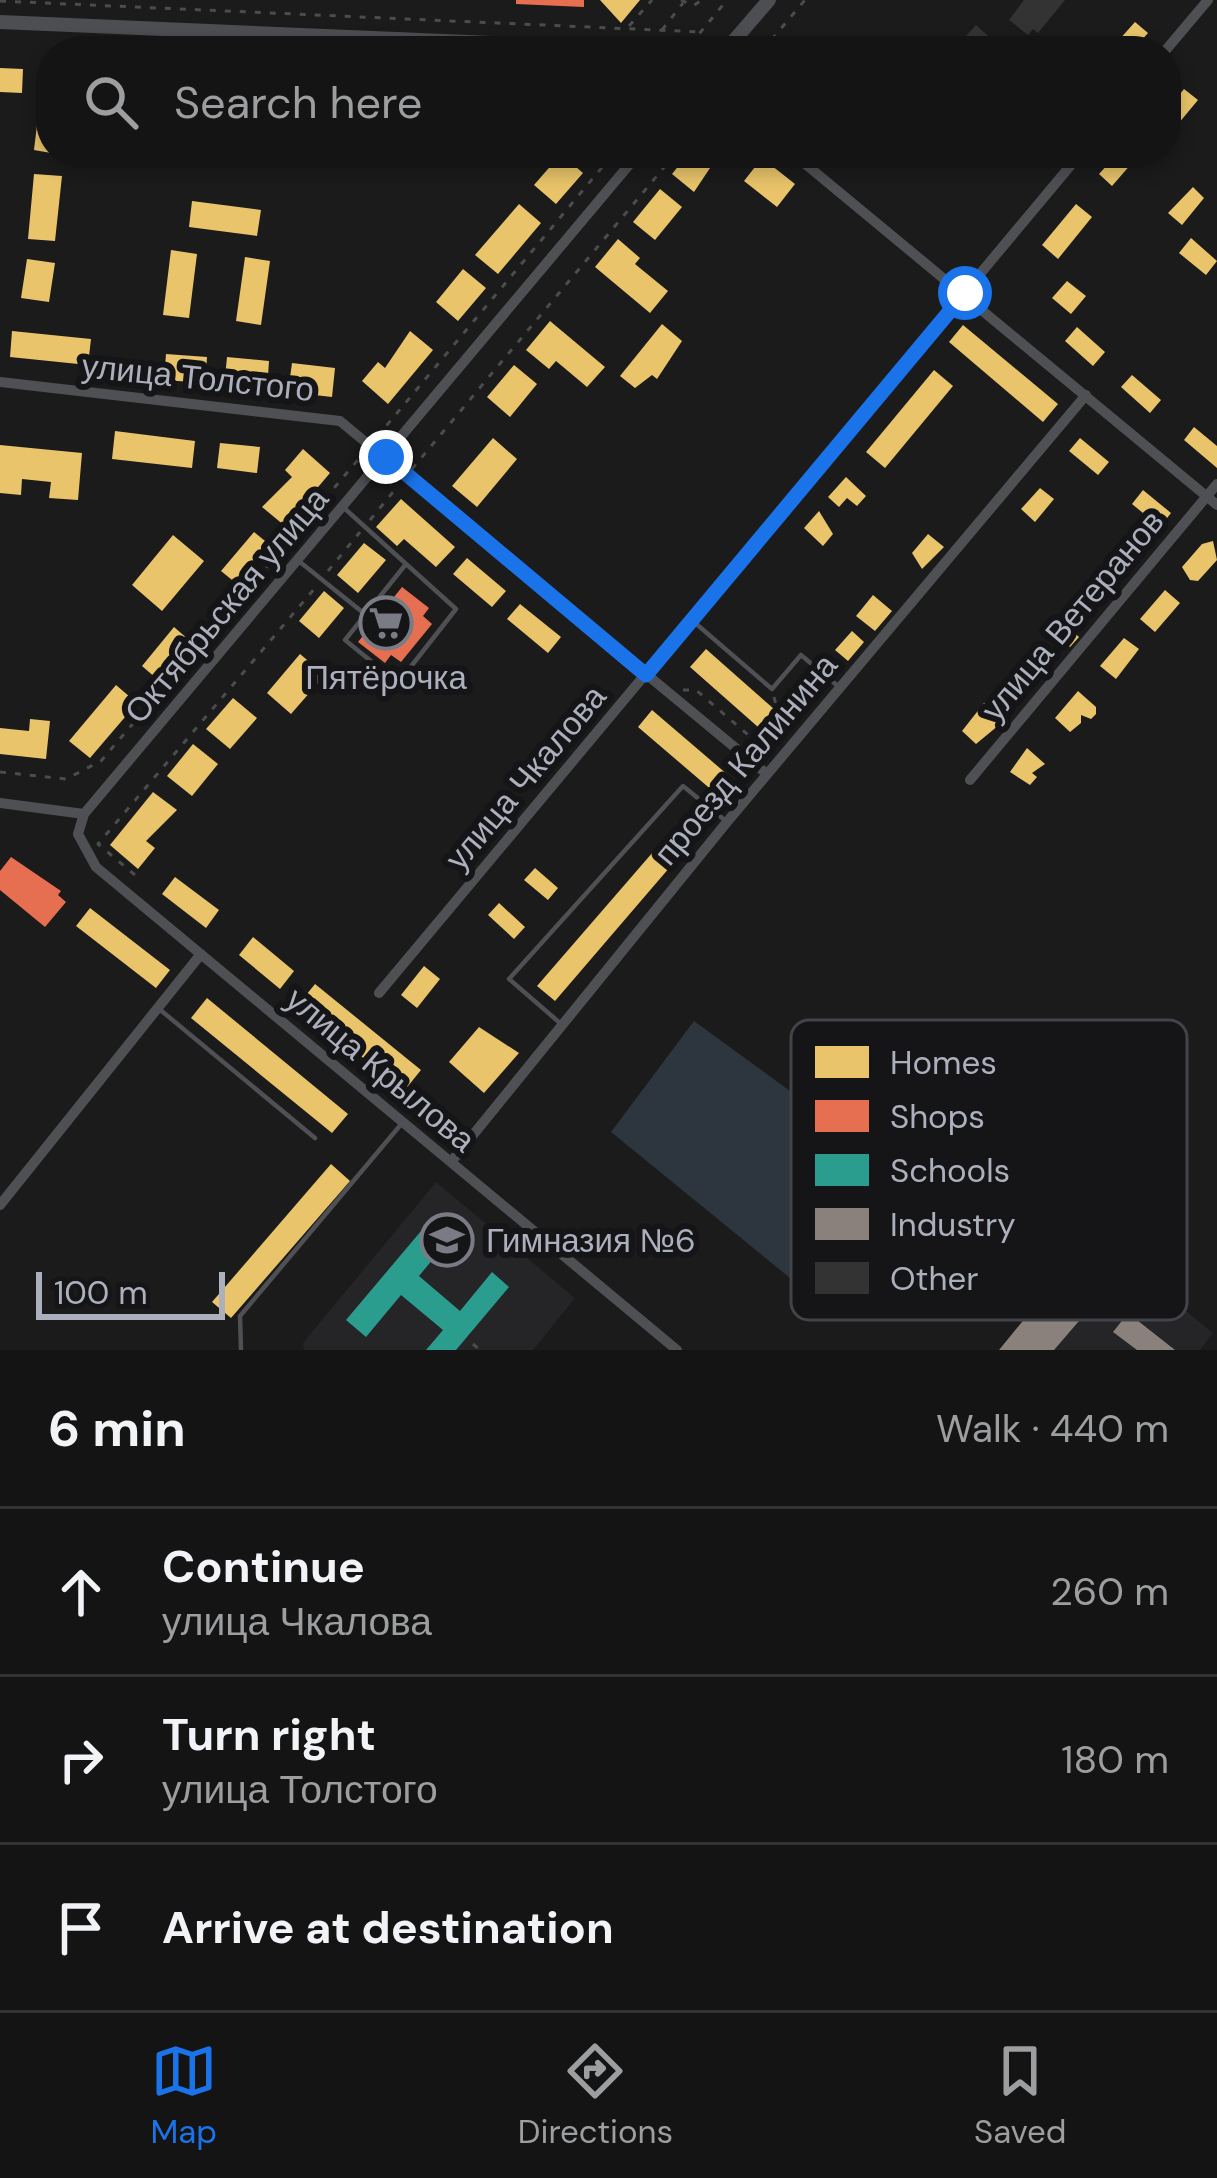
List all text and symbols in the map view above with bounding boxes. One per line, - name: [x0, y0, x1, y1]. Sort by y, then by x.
- search box: [36, 36, 1181, 168]
- icon: search: [78, 69, 144, 135]
- text: Search here: [174, 73, 422, 132]
- route start: [938, 266, 992, 320]
- street label: улица Толстого: [80, 344, 316, 411]
- route end: [359, 430, 413, 484]
- street label: Октябрьская улица: [115, 478, 338, 732]
- street label: улица Ветеранов: [971, 501, 1173, 730]
- supermarket icon: Пятёрочка: [358, 595, 414, 651]
- street label: проезд Калинина: [644, 644, 847, 874]
- place label: Пятёрочка: [305, 656, 468, 699]
- street label: улица Чкалова: [435, 675, 616, 879]
- street label: улица Крылова: [277, 978, 485, 1162]
- legend: [791, 1020, 1187, 1320]
- text: Homes: [890, 1041, 997, 1084]
- text: Shops: [890, 1095, 985, 1138]
- text: Schools: [890, 1149, 1010, 1192]
- text: Industry: [890, 1203, 1016, 1246]
- school or university icon: Гимназия №6: [419, 1212, 475, 1268]
- place label: Гимназия №6: [486, 1219, 696, 1262]
- text: Other: [890, 1257, 978, 1300]
- scale bar: [36, 1266, 225, 1319]
- text: 100 m: [54, 1271, 148, 1314]
- text: 6 min: [48, 1395, 186, 1462]
- text: Walk · 440 m: [936, 1403, 1169, 1454]
- text: Continue: [162, 1537, 365, 1596]
- icon: ahead: [48, 1559, 114, 1625]
- text: 260 m: [1050, 1566, 1169, 1617]
- text: улица Чкалова: [162, 1596, 432, 1647]
- text: Turn right: [162, 1705, 376, 1764]
- icon: right: [48, 1727, 114, 1793]
- text: 180 m: [1061, 1734, 1169, 1785]
- text: улица Толстого: [162, 1764, 438, 1815]
- icon: arrive: [48, 1895, 114, 1961]
- text: Arrive at destination: [162, 1898, 614, 1957]
- tab: Map: [150, 2038, 217, 2153]
- tab: Directions: [518, 2038, 673, 2153]
- tab: Saved: [974, 2038, 1067, 2153]

